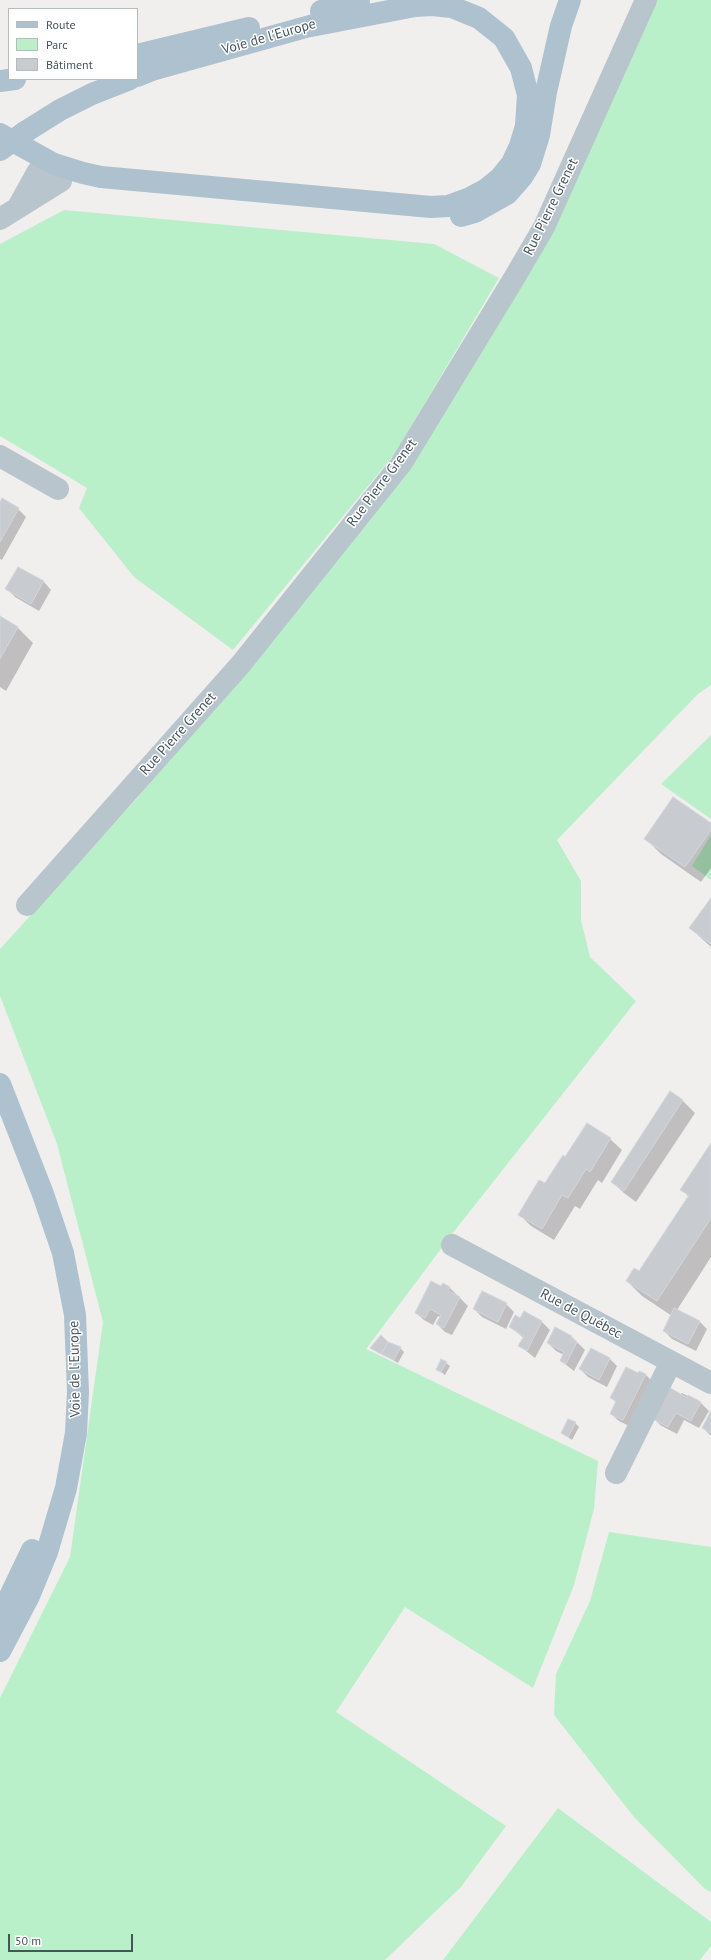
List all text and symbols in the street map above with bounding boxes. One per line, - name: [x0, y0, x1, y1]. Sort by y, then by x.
- legend: [8, 8, 138, 80]
- street label: Voie de l'Europe: [220, 16, 318, 58]
- text: Route: [46, 17, 76, 32]
- text: Parc: [46, 37, 68, 52]
- text: Bâtiment: [46, 57, 93, 72]
- street label: Rue Pierre Grenet: [520, 156, 582, 258]
- street label: Rue Pierre Grenet: [344, 436, 420, 530]
- street label: Rue Pierre Grenet: [136, 689, 220, 779]
- street label: Rue de Québec: [537, 1285, 625, 1343]
- street label: Voie de l'Europe: [66, 1320, 84, 1418]
- scale bar: [10, 1926, 135, 1952]
- text: 50 m: [15, 1933, 41, 1948]

